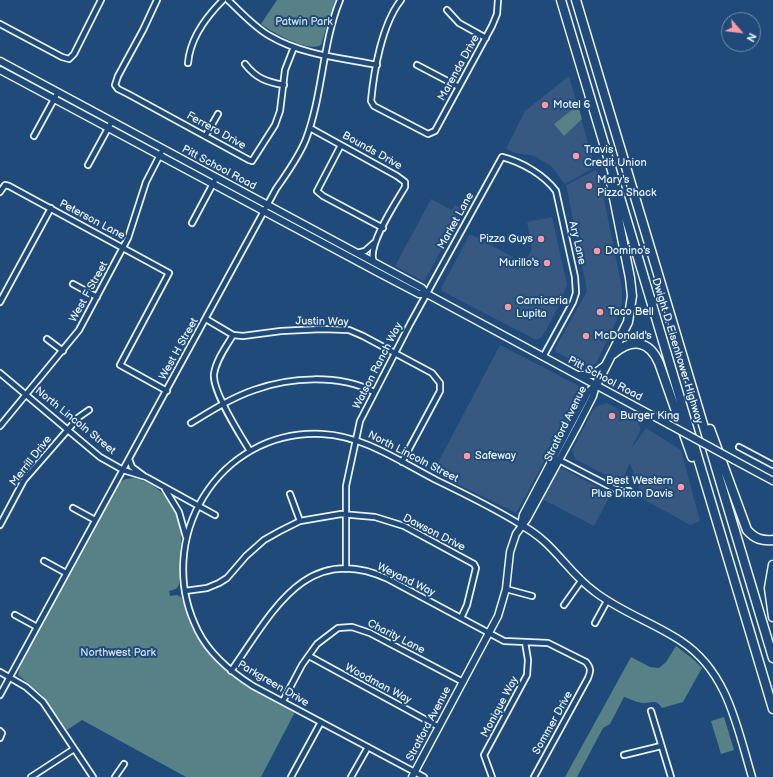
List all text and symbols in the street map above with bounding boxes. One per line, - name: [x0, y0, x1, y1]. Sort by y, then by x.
- north arrow: [721, 12, 761, 52]
- park label: Patwin Park: [275, 15, 333, 29]
- text: N: [743, 31, 759, 44]
- street label: Marenda Drive: [435, 33, 483, 103]
- place label: Motel 6: [553, 98, 590, 112]
- marker: Motel 6: [540, 100, 550, 110]
- street label: Ferrero Drive: [184, 109, 248, 153]
- street label: Bounds Drive: [340, 129, 404, 173]
- street label: Pitt School Road: [180, 143, 258, 193]
- place label: Travis Credit Union: [584, 143, 647, 169]
- marker: Travis Credit Union: [571, 151, 581, 161]
- place label: Mary's Pizza Shack: [597, 173, 656, 199]
- marker: Mary's Pizza Shack: [584, 181, 594, 191]
- street label: Market Lane: [435, 190, 477, 252]
- street label: Peterson Lane: [57, 197, 127, 243]
- street label: Ary Lane: [566, 220, 588, 266]
- place label: Pizza Guys: [479, 232, 533, 246]
- marker: Pizza Guys: [536, 234, 546, 244]
- place label: Domino's: [605, 244, 650, 258]
- marker: Domino's: [592, 246, 602, 256]
- place label: Murillo's: [499, 256, 539, 270]
- marker: Murillo's: [542, 258, 552, 268]
- street label: West F Street: [67, 259, 111, 325]
- street label: Dwight D. Eisenhower Highway: [649, 277, 705, 425]
- place label: Carniceria Lupita: [516, 294, 568, 320]
- marker: Carniceria Lupita: [503, 302, 513, 312]
- place label: Taco Bell: [608, 305, 654, 319]
- marker: Taco Bell: [595, 307, 605, 317]
- street label: Justin Way: [295, 315, 349, 329]
- street label: West H Street: [157, 316, 201, 382]
- street label: Watson Ranch Way: [350, 320, 406, 412]
- place label: McDonald's: [594, 329, 652, 343]
- marker: McDonald's: [581, 331, 591, 341]
- street label: Pitt School Road: [566, 354, 644, 404]
- street label: North Lincoln Street: [32, 384, 118, 458]
- street label: Stratford Avenue: [542, 384, 590, 464]
- place label: Burger King: [620, 409, 679, 423]
- marker: Burger King: [607, 411, 617, 421]
- street label: North Lincoln Street: [365, 428, 461, 486]
- street label: Merrill Drive: [7, 433, 55, 489]
- place label: Safeway: [475, 449, 516, 463]
- marker: Safeway: [462, 451, 472, 461]
- place label: Best Western Plus Dixon Davis: [591, 474, 673, 500]
- marker: Best Western Plus Dixon Davis: [676, 482, 686, 492]
- street label: Dawson Drive: [401, 512, 467, 554]
- street label: Weyand Way: [375, 560, 437, 600]
- street label: Charity Lane: [365, 617, 427, 657]
- park label: Northwest Park: [80, 646, 156, 660]
- street label: Parkgreen Drive: [235, 658, 311, 710]
- street label: Woodman Way: [343, 661, 413, 707]
- street label: Monique Way: [478, 674, 522, 740]
- street label: Stratford Avenue: [404, 684, 454, 764]
- street label: Sommer Drive: [530, 689, 576, 757]

